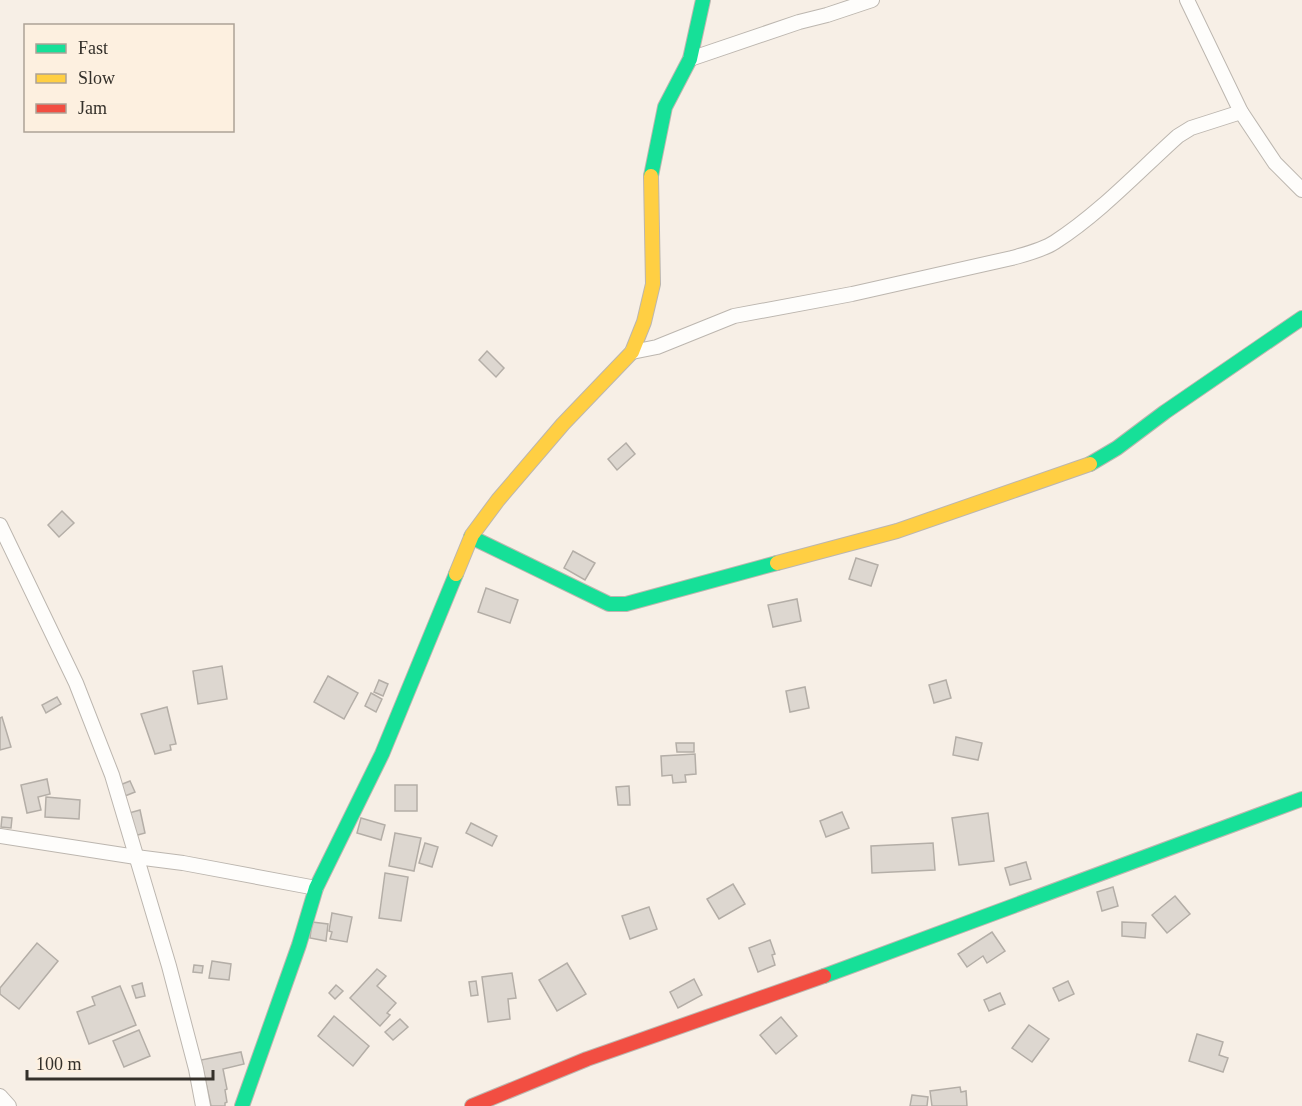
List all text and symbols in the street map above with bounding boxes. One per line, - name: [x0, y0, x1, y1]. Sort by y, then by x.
- legend: [24, 24, 234, 132]
- text: Fast: [78, 38, 108, 58]
- text: Slow: [78, 68, 115, 88]
- text: Jam: [78, 98, 107, 118]
- scale bar: [27, 1043, 213, 1081]
- text: 100 m: [36, 1054, 82, 1074]

